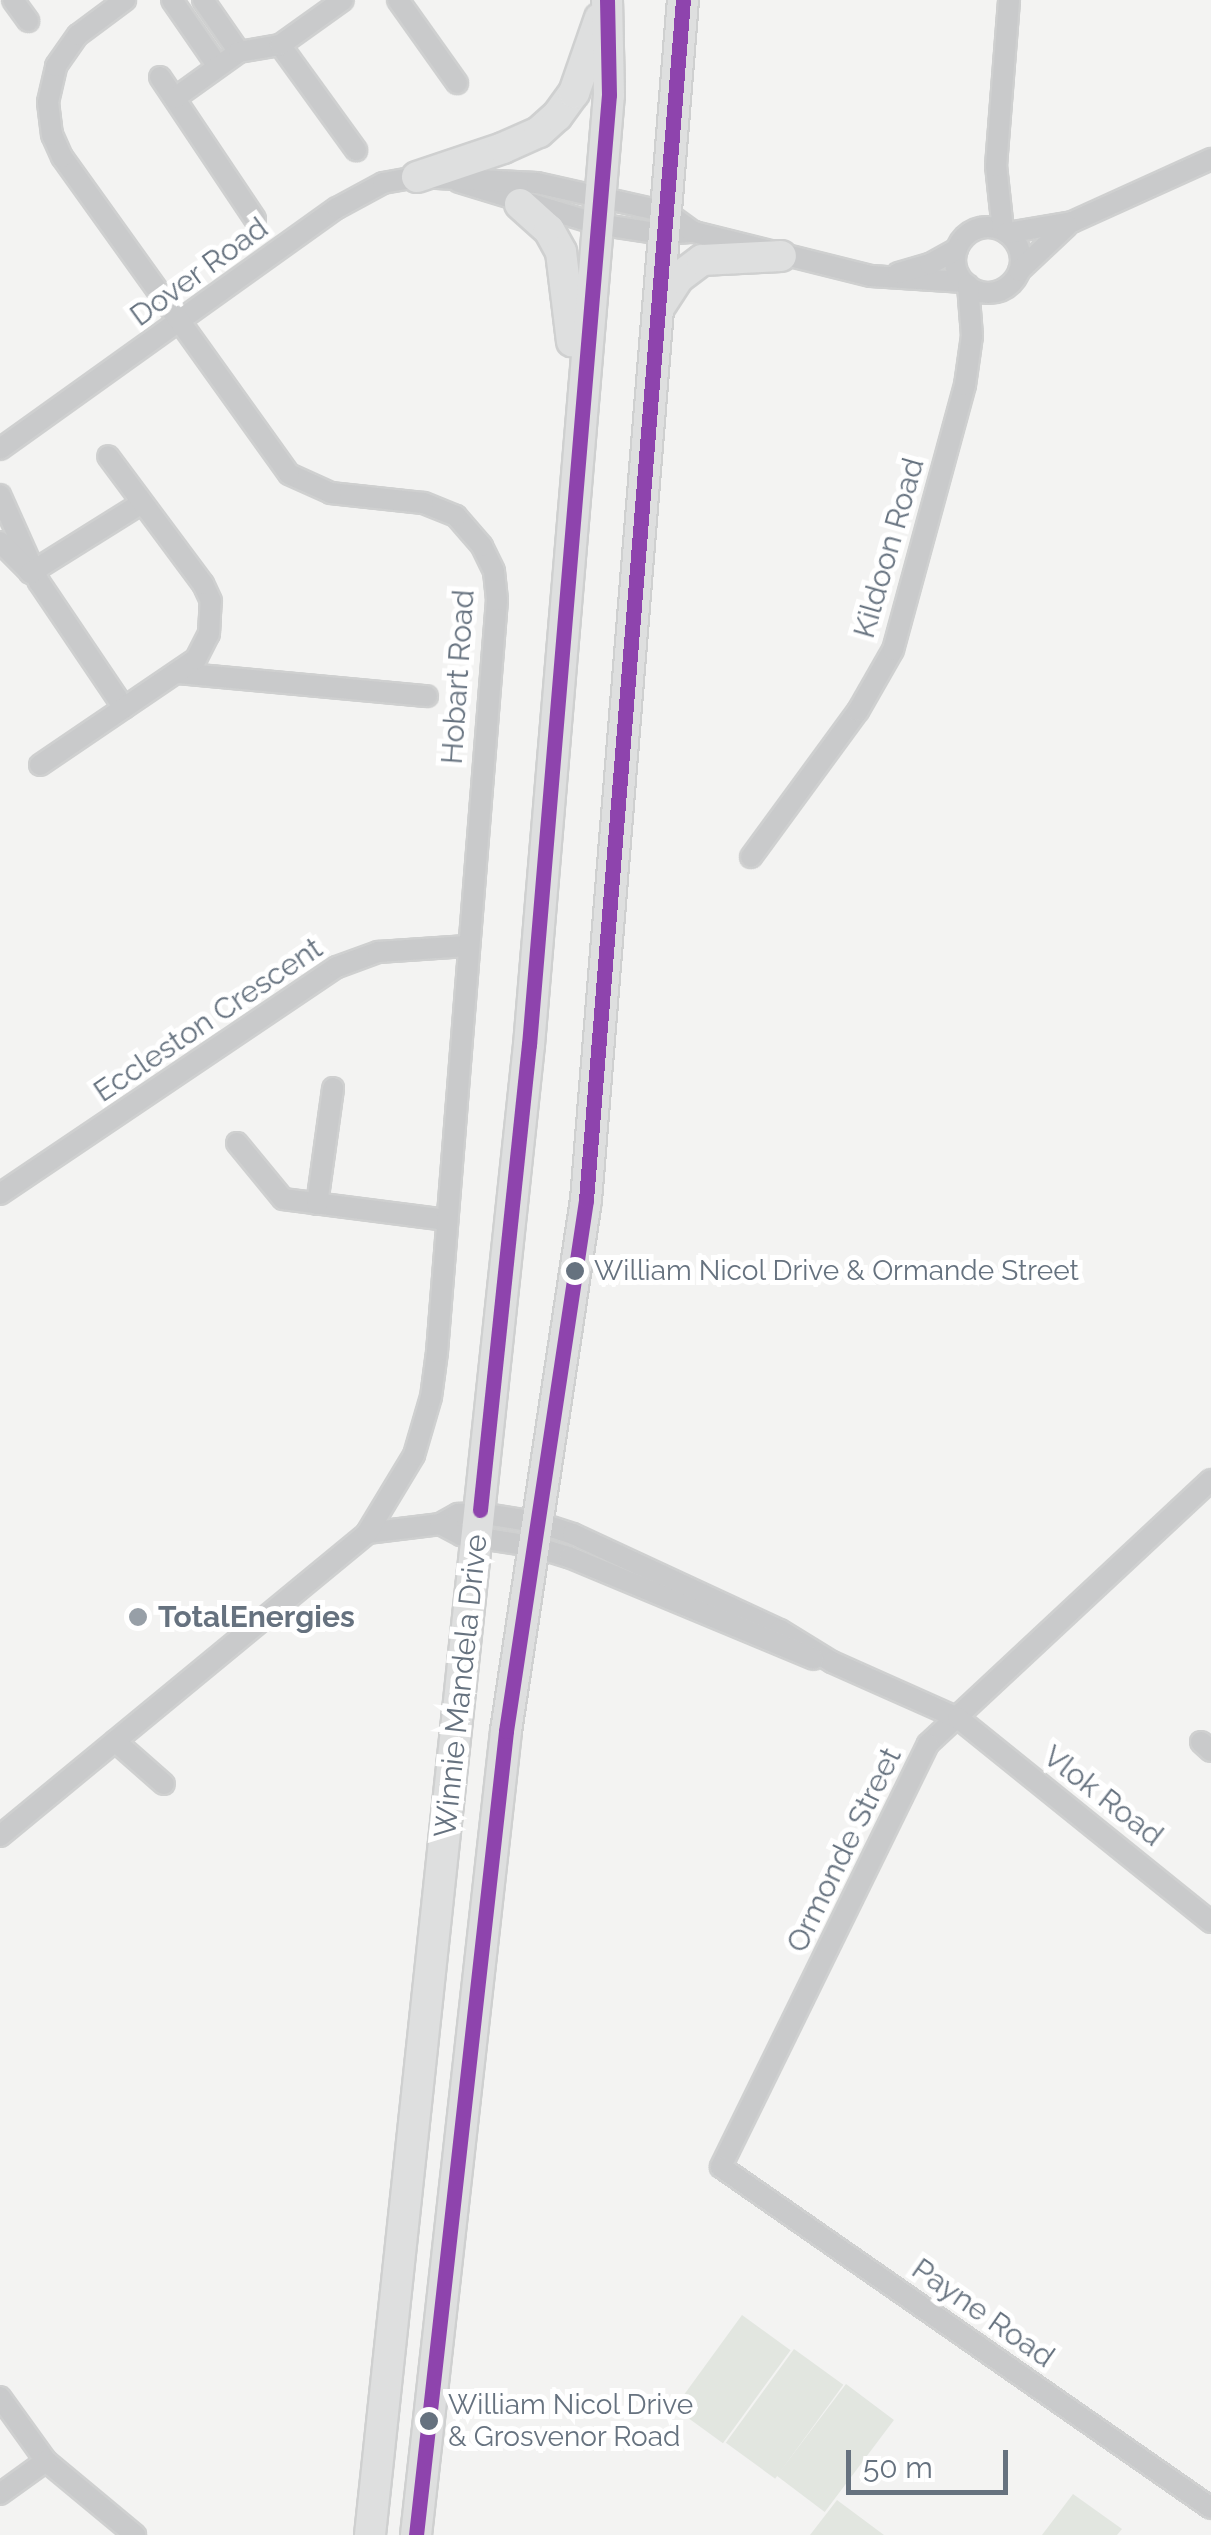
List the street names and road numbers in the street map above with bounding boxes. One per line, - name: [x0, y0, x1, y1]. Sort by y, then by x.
- street label: Dover Road: [123, 210, 275, 334]
- street label: Kildoon Road: [846, 454, 932, 642]
- street label: Hobart Road: [434, 589, 482, 765]
- street label: Eccleston Crescent: [87, 930, 329, 1110]
- street label: Winnie Mandela Drive: [427, 1533, 495, 1839]
- street label: Vlok Road: [1036, 1738, 1170, 1854]
- street label: Ormonde Street: [779, 1742, 909, 1958]
- street label: Payne Road: [905, 2251, 1061, 2375]

